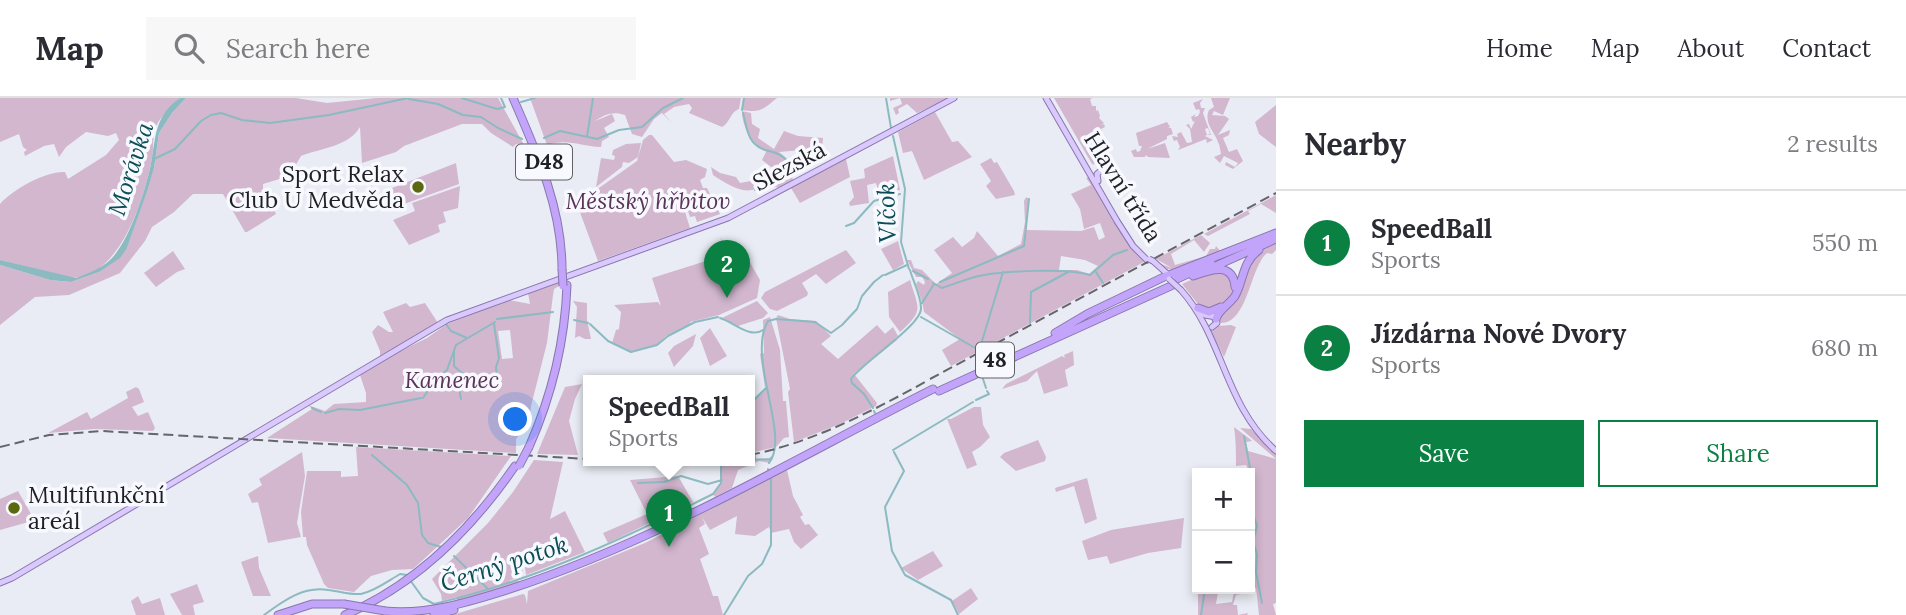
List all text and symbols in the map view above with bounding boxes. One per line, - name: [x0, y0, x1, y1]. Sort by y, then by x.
- search box: [146, 17, 636, 80]
- text: Map: [35, 27, 104, 69]
- icon: search: [170, 29, 208, 67]
- text: Search here: [226, 32, 370, 65]
- text: Home: [1486, 33, 1553, 64]
- text: Map: [1591, 33, 1640, 64]
- text: About: [1678, 33, 1744, 64]
- text: Contact: [1782, 33, 1871, 64]
- water label: Morávka: [101, 118, 160, 219]
- text: Nearby: [1304, 125, 1406, 163]
- street label: Hlavní třída: [1078, 126, 1169, 247]
- text: 2 results: [1787, 129, 1878, 158]
- street label: Slezská: [747, 134, 830, 197]
- road number: D48: [516, 144, 572, 180]
- place label: Sport Relax Club U Medvěda: [229, 159, 404, 214]
- marker: Sport Relax Club U Medvěda: [410, 179, 426, 195]
- water label: Vlčok: [870, 183, 903, 243]
- park label: Městský hřbitov: [566, 186, 730, 215]
- text: SpeedBall: [1371, 212, 1492, 245]
- text: 1: [1322, 228, 1332, 257]
- text: 550 m: [1812, 228, 1878, 257]
- pin: 2: [704, 240, 750, 298]
- text: Sports: [1371, 245, 1441, 274]
- text: Jízdárna Nové Dvory: [1371, 317, 1626, 350]
- text: 2: [1321, 333, 1333, 362]
- text: 680 m: [1811, 333, 1878, 362]
- road number: 48: [976, 342, 1014, 378]
- text: Sports: [1371, 350, 1441, 379]
- park label: Kamenec: [405, 365, 500, 394]
- popup: [583, 375, 755, 466]
- text: SpeedBall: [608, 390, 730, 423]
- your location: [498, 402, 532, 436]
- button: Save: [1304, 420, 1584, 487]
- button: Share: [1598, 420, 1878, 487]
- text: Sports: [608, 423, 678, 452]
- map controls: [1192, 468, 1255, 594]
- button: +: [1192, 468, 1255, 531]
- place label: Multifunkční areál: [28, 480, 165, 535]
- pin: 1: [646, 489, 692, 547]
- marker: Multifunkční areál: [6, 500, 22, 516]
- water label: Černý potok: [436, 528, 571, 599]
- button: −: [1192, 531, 1255, 594]

